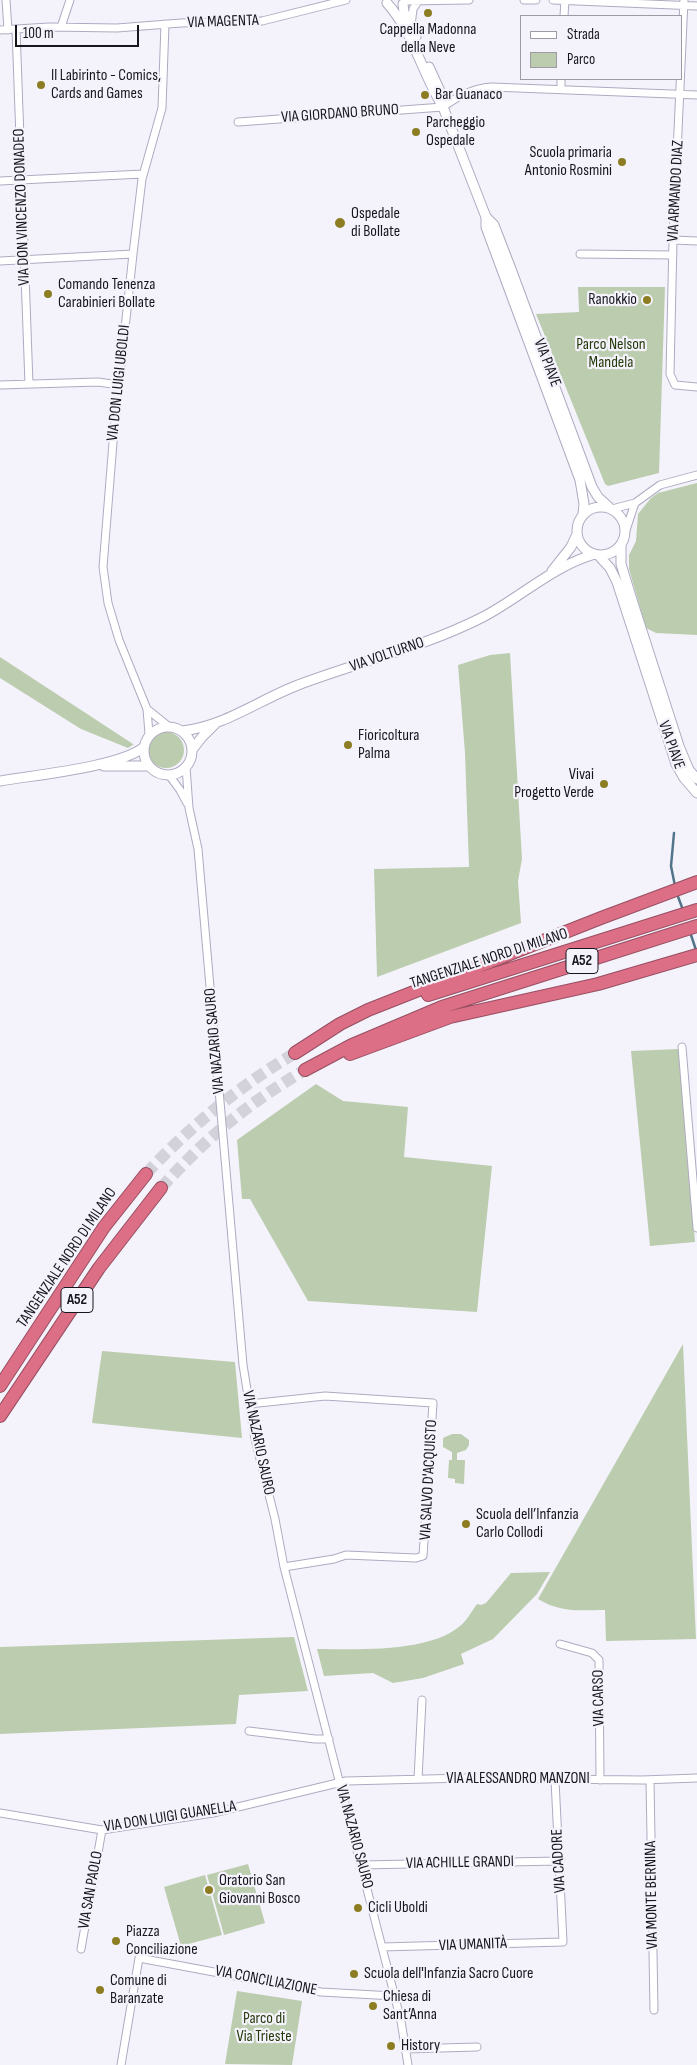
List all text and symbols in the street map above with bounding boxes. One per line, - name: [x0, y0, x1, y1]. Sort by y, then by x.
- marker: Cappella Madonna della Neve: [422, 7, 434, 19]
- street label: VIA MAGENTA: [187, 11, 259, 33]
- scale bar: [18, 15, 141, 47]
- legend: [520, 15, 682, 80]
- place label: Cappella Madonna della Neve: [380, 20, 476, 58]
- text: 100 m: [23, 24, 54, 43]
- text: Strada: [567, 25, 600, 44]
- text: Parco: [567, 50, 595, 69]
- place label: Il Labirinto - Comics, Cards and Games: [51, 66, 161, 104]
- marker: Il Labirinto - Comics, Cards and Games: [35, 79, 47, 91]
- place label: Bar Guanaco: [435, 85, 502, 105]
- marker: Bar Guanaco: [419, 89, 431, 101]
- street label: VIA GIORDANO BRUNO: [281, 100, 399, 128]
- place label: Parcheggio Ospedale: [426, 113, 485, 151]
- marker: Parcheggio Ospedale: [410, 126, 422, 138]
- street label: VIA DON VINCENZO DONADEO: [10, 128, 34, 286]
- street label: VIA ARMANDO DIAZ: [664, 140, 688, 242]
- place label: Scuola primaria Antonio Rosmini: [525, 143, 612, 181]
- marker: Scuola primaria Antonio Rosmini: [616, 156, 628, 168]
- place label: Ospedale di Bollate: [351, 204, 400, 242]
- marker: Ospedale di Bollate: [333, 216, 347, 230]
- place label: Comando Tenenza Carabinieri Bollate: [58, 275, 155, 313]
- marker: Comando Tenenza Carabinieri Bollate: [42, 288, 54, 300]
- place label: Ranokkio: [588, 290, 637, 310]
- marker: Ranokkio: [641, 294, 653, 306]
- street label: VIA DON LUIGI UBOLDI: [103, 324, 135, 442]
- park label: Parco Nelson Mandela: [576, 335, 646, 373]
- street label: VIA PIAVE: [529, 336, 565, 390]
- street label: VIA VOLTURNO: [347, 633, 427, 677]
- street label: VIA PIAVE: [653, 718, 689, 772]
- place label: Fioricoltura Palma: [358, 726, 420, 764]
- marker: Fioricoltura Palma: [342, 739, 354, 751]
- place label: Vivai Progetto Verde: [514, 765, 594, 803]
- marker: Vivai Progetto Verde: [598, 778, 610, 790]
- street label: TANGENZIALE NORD DI MILANO: [408, 924, 570, 994]
- road number: A52: [566, 948, 598, 974]
- street label: VIA NAZARIO SAURO: [201, 987, 229, 1095]
- street label: TANGENZIALE NORD DI MILANO: [13, 1184, 121, 1332]
- road number: A52: [61, 1288, 93, 1312]
- street label: VIA NAZARIO SAURO: [238, 1389, 278, 1497]
- street label: VIA SALVO D'ACQUISTO: [416, 1419, 442, 1541]
- place label: Scuola dell’Infanzia Carlo Collodi: [476, 1505, 579, 1543]
- marker: Scuola dell’Infanzia Carlo Collodi: [460, 1518, 472, 1530]
- street label: VIA CARSO: [589, 1670, 609, 1726]
- street label: VIA ALESSANDRO MANZONI: [446, 1769, 590, 1789]
- street label: VIA NAZARIO SAURO: [331, 1783, 377, 1891]
- street label: VIA DON LUIGI GUANELLA: [103, 1797, 237, 1837]
- street label: VIA CADORE: [548, 1828, 570, 1894]
- street label: VIA MONTE BERNINA: [641, 1841, 663, 1949]
- street label: VIA SAN PAOLO: [75, 1850, 107, 1930]
- street label: VIA ACHILLE GRANDI: [406, 1852, 514, 1874]
- place label: Oratorio San Giovanni Bosco: [219, 1871, 300, 1909]
- marker: Oratorio San Giovanni Bosco: [203, 1884, 215, 1896]
- place label: Cicli Uboldi: [368, 1898, 428, 1918]
- marker: Cicli Uboldi: [352, 1902, 364, 1914]
- place label: Piazza Conciliazione: [126, 1922, 198, 1960]
- street label: VIA UMANITÀ: [439, 1934, 507, 1956]
- marker: Piazza Conciliazione: [110, 1935, 122, 1947]
- street label: VIA CONCILIAZIONE: [213, 1962, 319, 2000]
- place label: Scuola dell'Infanzia Sacro Cuore: [364, 1964, 533, 1984]
- marker: Scuola dell'Infanzia Sacro Cuore: [348, 1968, 360, 1980]
- place label: Comune di Baranzate: [110, 1971, 167, 2009]
- marker: Comune di Baranzate: [94, 1984, 106, 1996]
- place label: Chiesa di Sant’Anna: [383, 1987, 437, 2025]
- marker: Chiesa di Sant’Anna: [367, 2000, 379, 2012]
- park label: Parco di Via Trieste: [236, 2009, 292, 2047]
- place label: History: [401, 2036, 440, 2056]
- marker: History: [385, 2040, 397, 2052]

